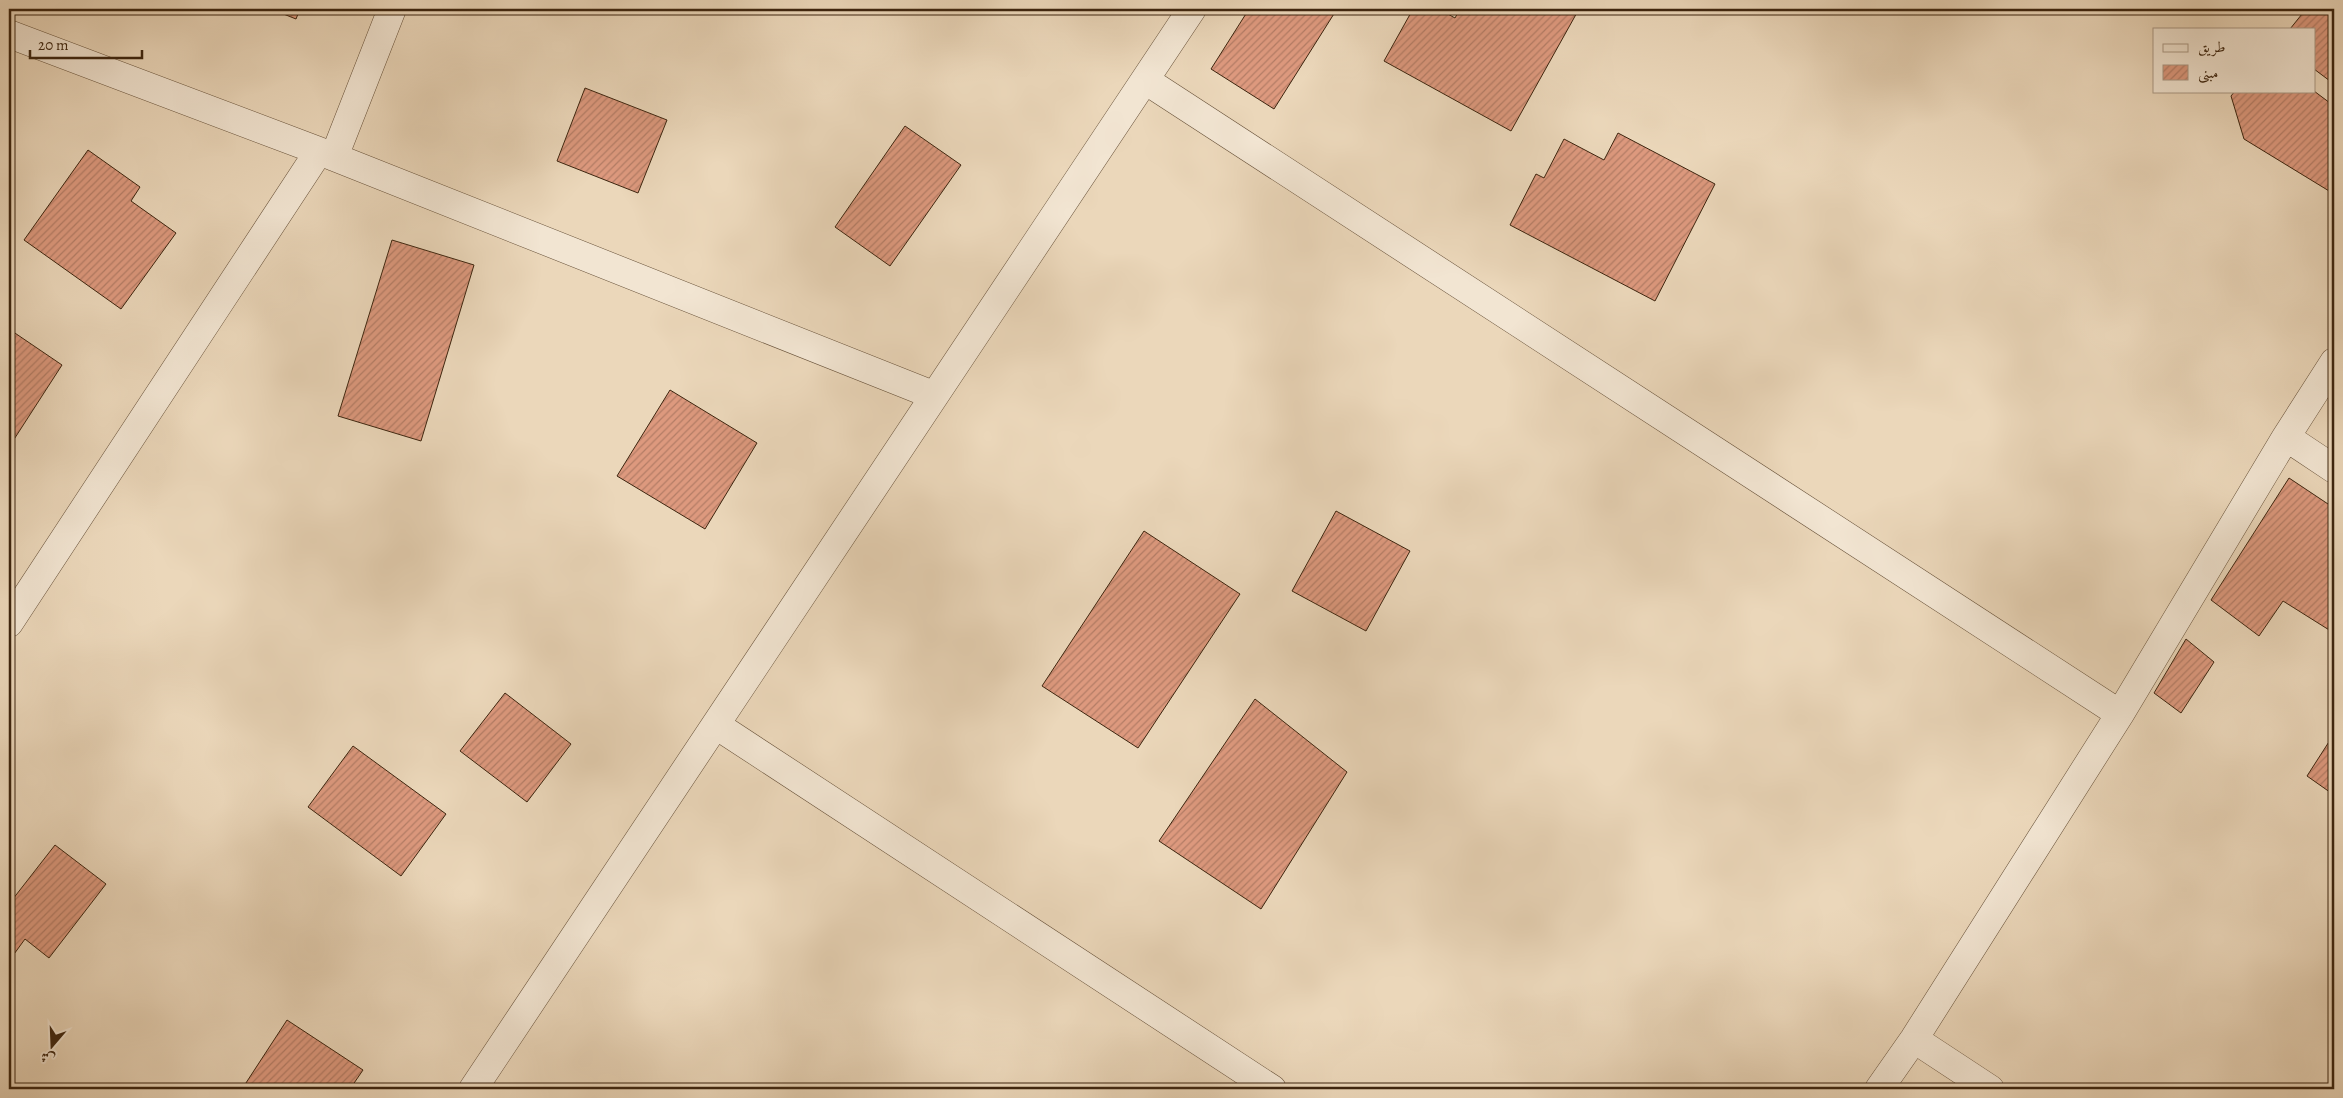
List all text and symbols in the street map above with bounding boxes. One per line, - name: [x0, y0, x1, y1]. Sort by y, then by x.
- scale bar: [30, 28, 142, 60]
- legend: [2153, 28, 2316, 92]
- text: 20 m: [38, 35, 69, 55]
- text: طريق: [2198, 37, 2225, 57]
- text: مبنى: [2198, 63, 2218, 84]
- north arrow: [28, 1020, 78, 1070]
- text: ش: [38, 1047, 58, 1069]

